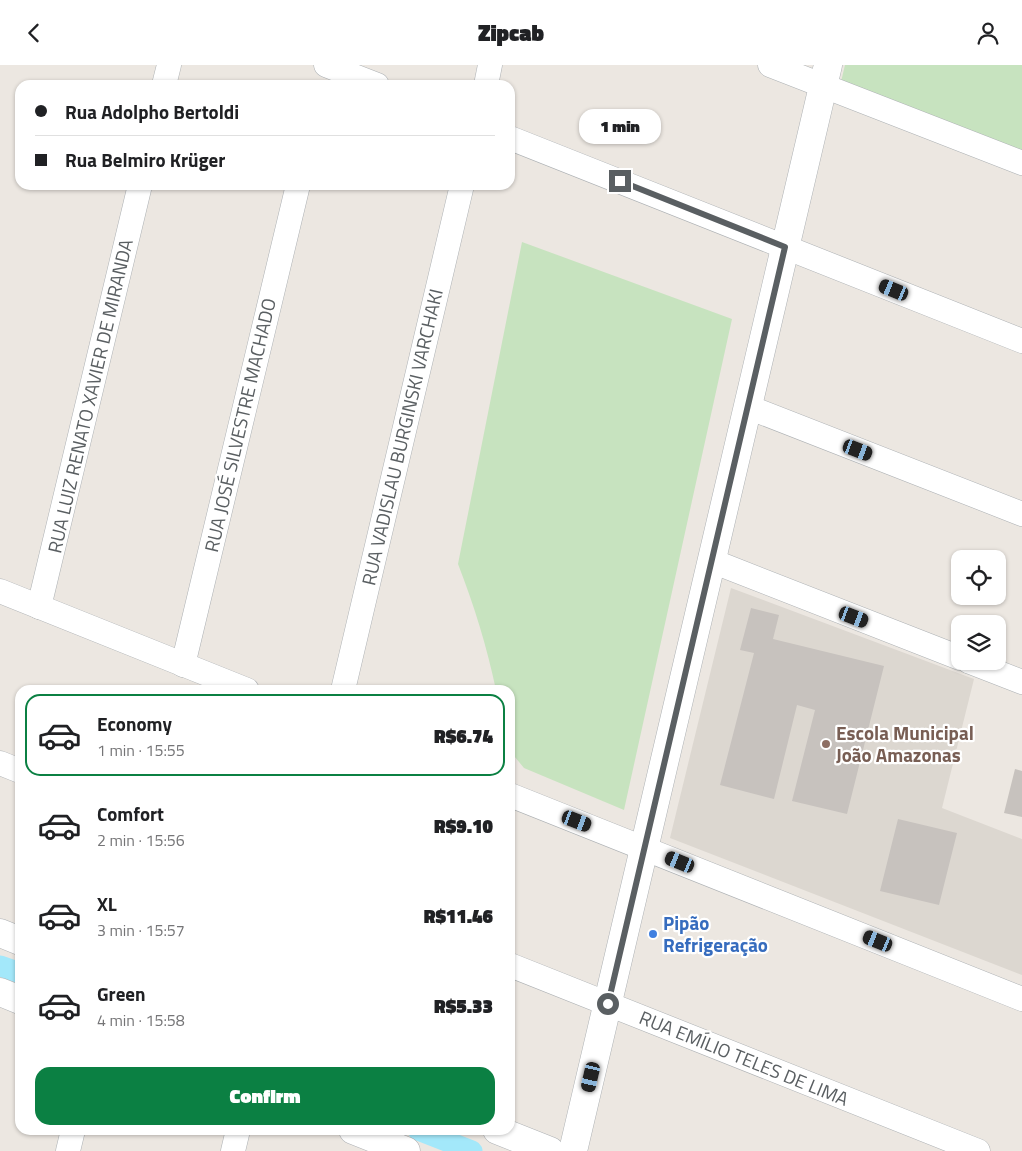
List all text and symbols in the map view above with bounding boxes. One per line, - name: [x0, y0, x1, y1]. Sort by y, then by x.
- text: Zipcab: [478, 16, 544, 50]
- icon: back: [20, 19, 48, 47]
- icon: person: [974, 19, 1002, 47]
- text: Rua Adolpho Bertoldi: [65, 97, 239, 126]
- callout: 1 min: [579, 109, 661, 143]
- text: 1 min: [600, 114, 640, 138]
- text: Rua Belmiro Krüger: [65, 145, 225, 174]
- route end: [609, 170, 631, 192]
- street label: RUA LUIZ RENATO XAVIER DE MIRANDA: [39, 236, 140, 556]
- car: [877, 277, 910, 303]
- street label: RUA VADISLAU BURGINSKI VARCHAKI: [353, 286, 450, 588]
- street label: RUA JOSÉ SILVESTRE MACHADO: [196, 295, 283, 555]
- car: [841, 438, 874, 462]
- map controls: [951, 550, 1006, 670]
- button: locate: [951, 550, 1006, 605]
- car: [837, 605, 870, 629]
- button: layers: [951, 615, 1006, 670]
- text: Economy: [97, 709, 172, 738]
- icon: car: [37, 713, 82, 758]
- place label: Escola Municipal João Amazonas: [836, 718, 974, 769]
- text: R$6.74: [434, 721, 493, 750]
- text: 1 min · 15:55: [97, 738, 185, 762]
- marker: Escola Municipal João Amazonas: [820, 738, 832, 750]
- text: Comfort: [97, 799, 164, 828]
- icon: car: [37, 803, 82, 848]
- car: [560, 809, 593, 833]
- text: R$9.10: [434, 811, 493, 840]
- text: 2 min · 15:56: [97, 828, 185, 852]
- car: [663, 849, 696, 875]
- text: XL: [97, 889, 117, 918]
- icon: car: [37, 893, 82, 938]
- text: R$11.46: [424, 901, 493, 930]
- place label: Pipão Refrigeração: [663, 908, 768, 959]
- text: 3 min · 15:57: [97, 918, 185, 942]
- marker: Pipão Refrigeração: [647, 928, 659, 940]
- car: [861, 928, 894, 954]
- text: Green: [97, 979, 146, 1008]
- icon: car: [37, 983, 82, 1028]
- text: R$5.33: [434, 991, 493, 1020]
- route start: [597, 993, 619, 1015]
- street label: RUA EMÍLIO TELES DE LIMA: [635, 1002, 853, 1113]
- text: 4 min · 15:58: [97, 1008, 185, 1032]
- car: [580, 1061, 601, 1093]
- button: Confirm: [35, 1067, 495, 1125]

